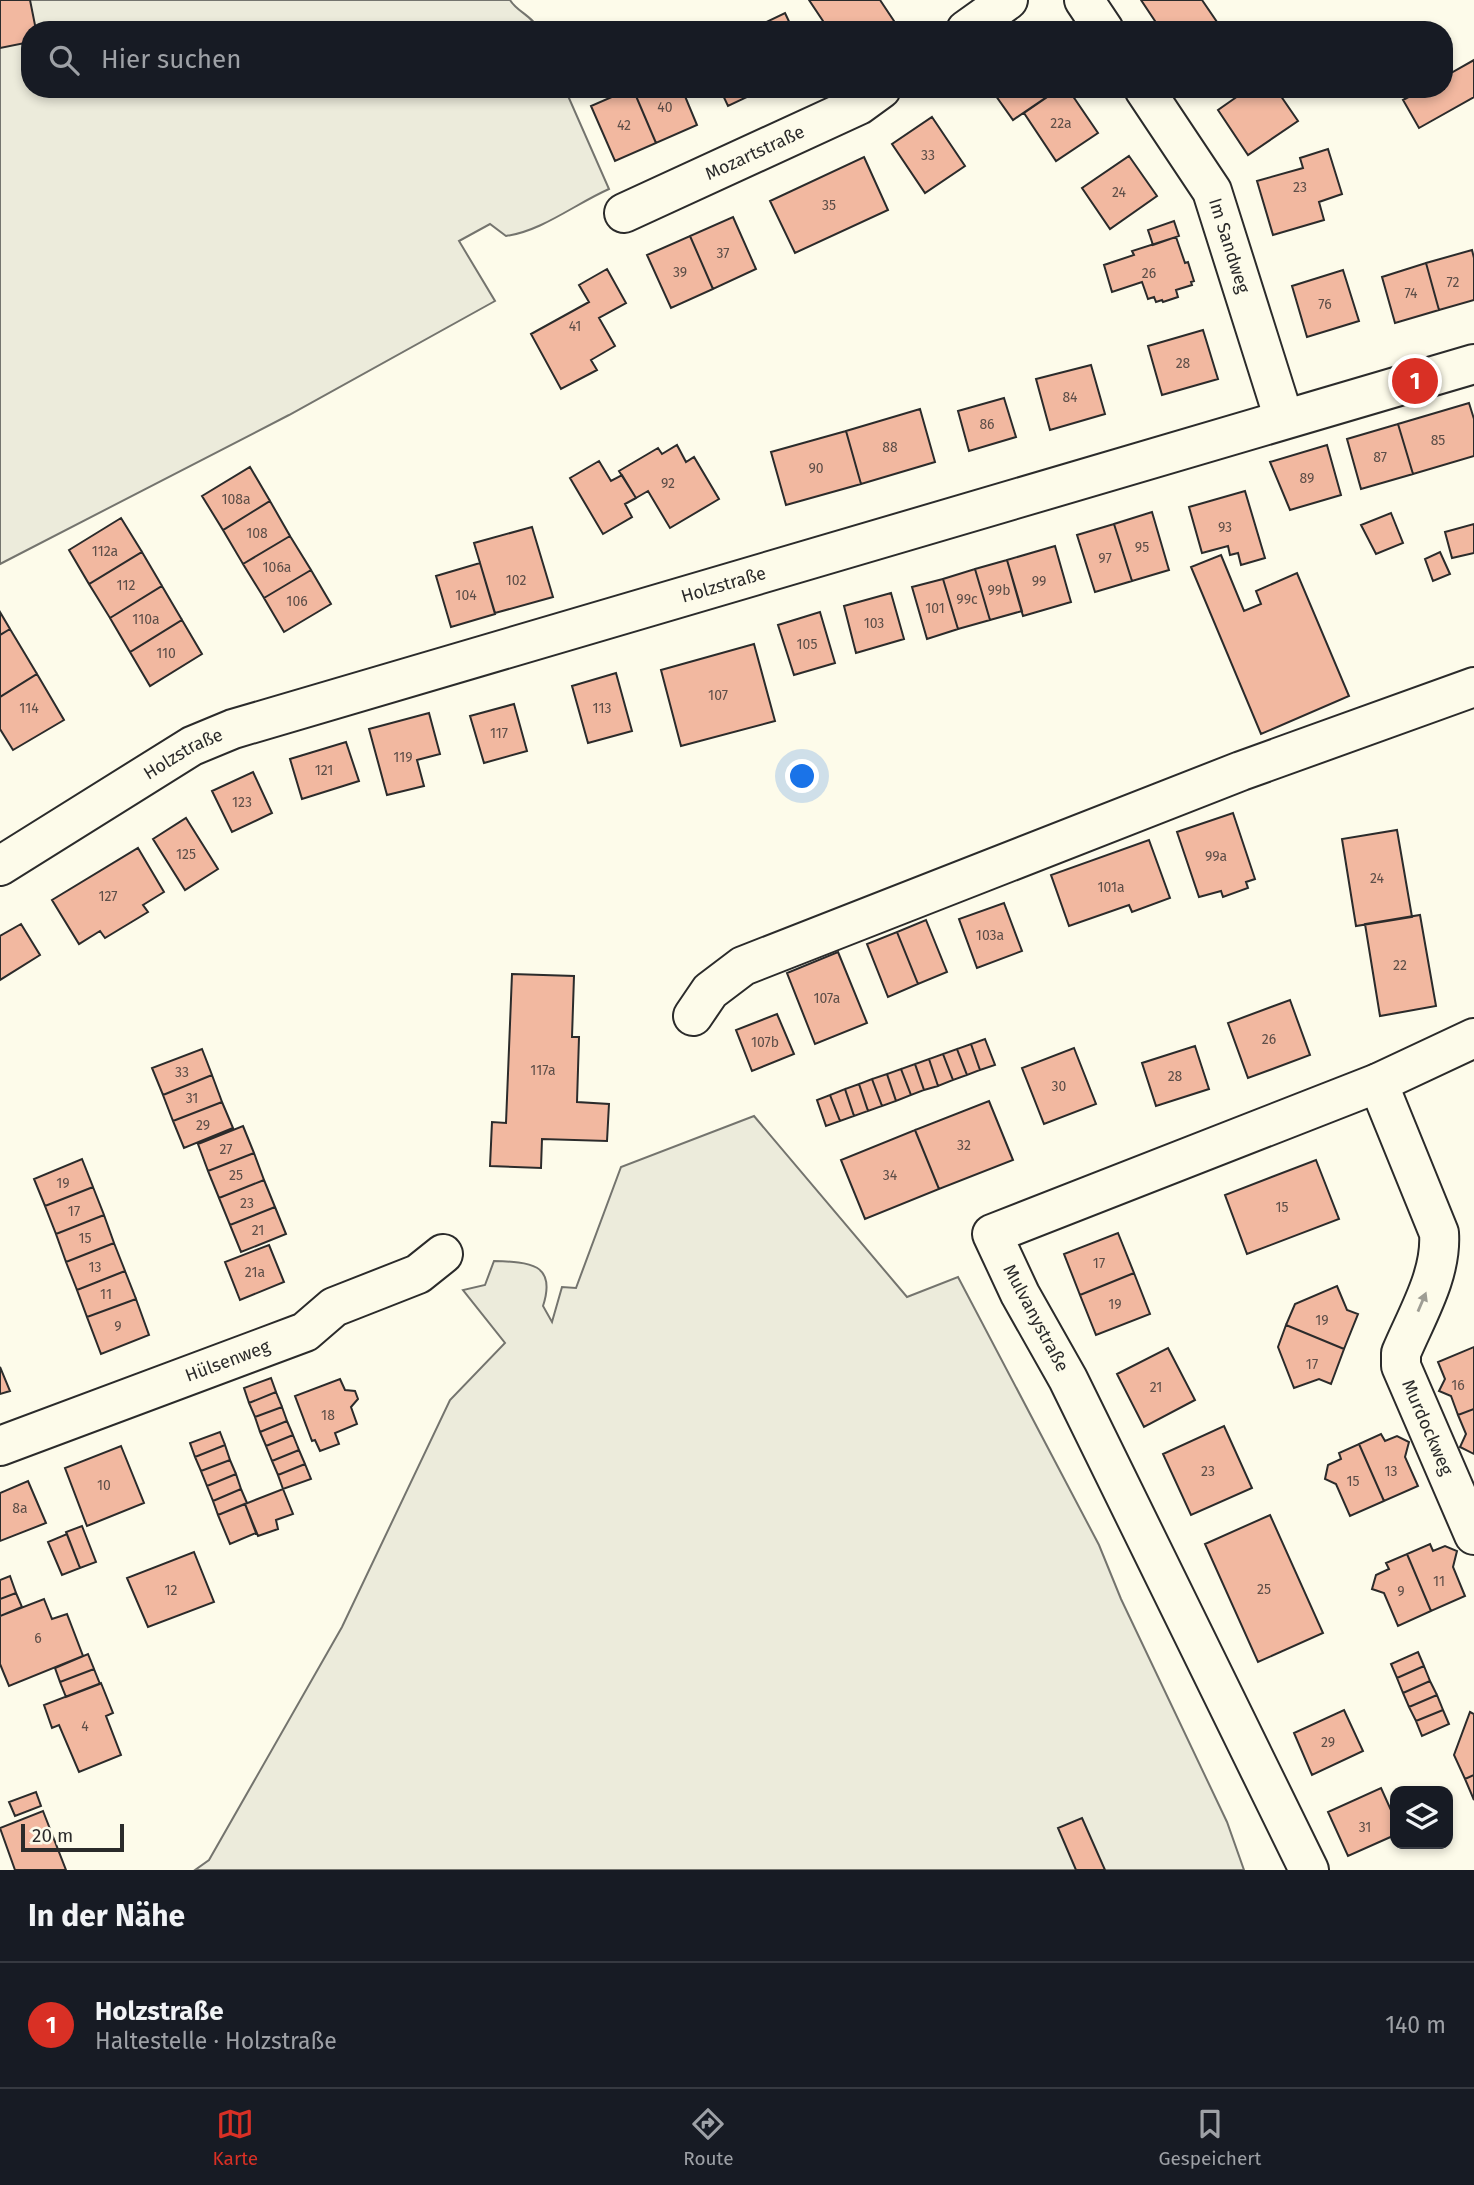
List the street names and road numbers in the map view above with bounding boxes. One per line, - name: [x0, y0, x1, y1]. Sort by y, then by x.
- street label: Mozartstraße: [702, 121, 808, 185]
- street label: Im Sandweg: [1204, 195, 1255, 297]
- street label: Holzstraße: [678, 562, 769, 608]
- street label: Holzstraße: [139, 723, 226, 785]
- street label: Mulvanystraße: [998, 1260, 1074, 1376]
- street label: Hülsenweg: [182, 1335, 274, 1387]
- street label: Murdockweg: [1397, 1376, 1458, 1479]

